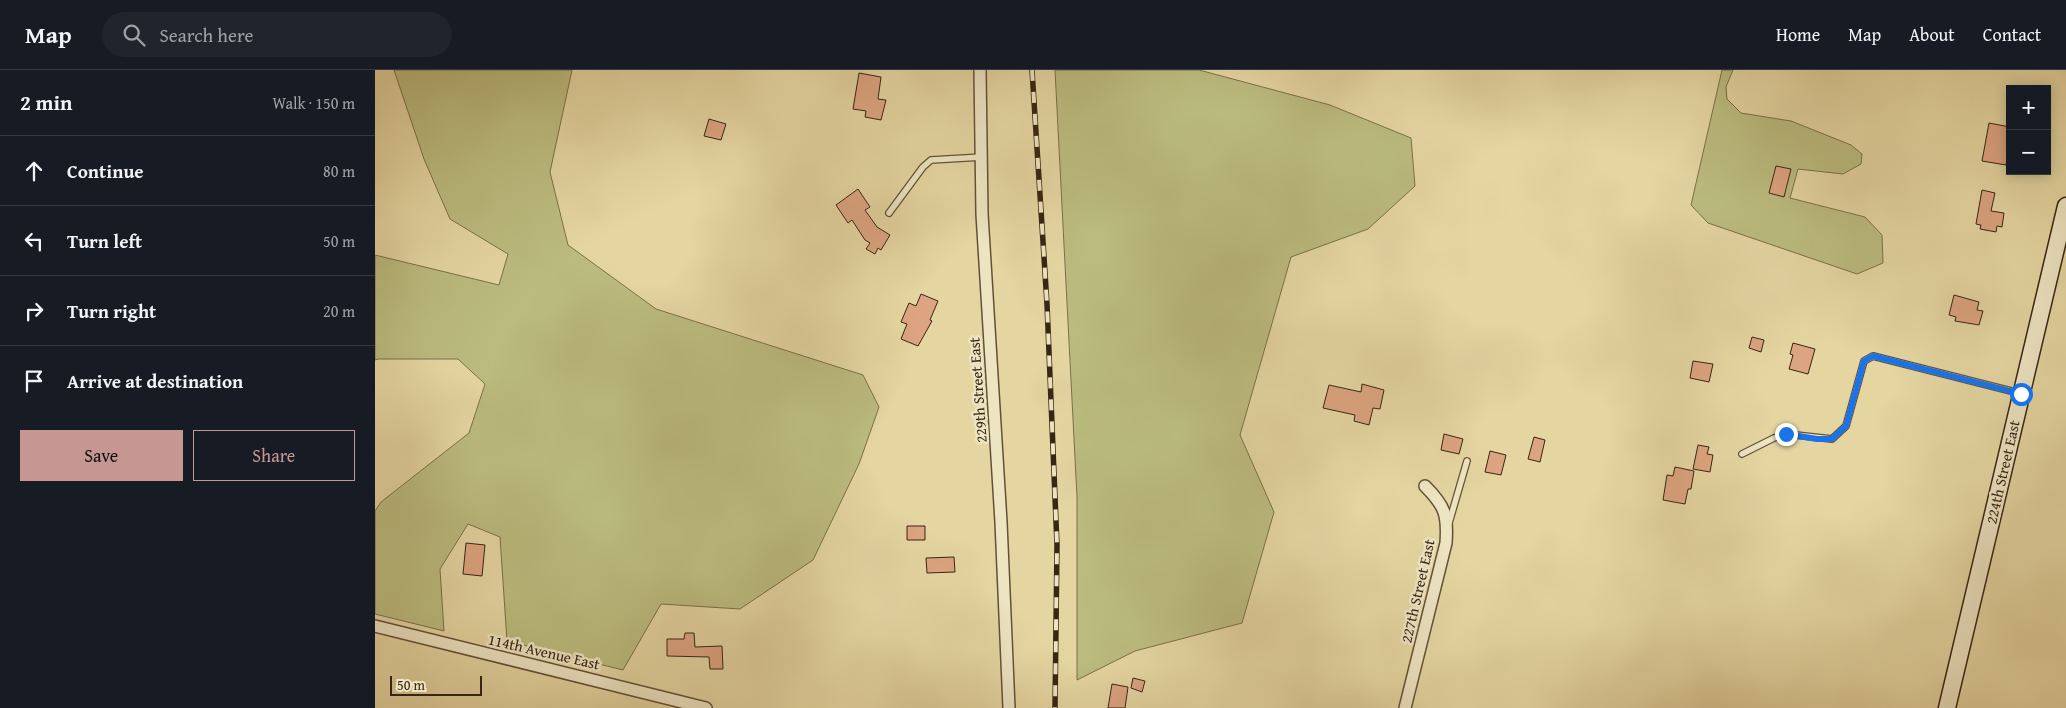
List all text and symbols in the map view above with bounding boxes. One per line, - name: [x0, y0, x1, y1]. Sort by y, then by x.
- search box: [102, 12, 452, 57]
- text: Map: [25, 17, 72, 52]
- icon: search: [120, 21, 148, 49]
- text: Search here: [160, 21, 253, 49]
- text: Home: [1776, 21, 1820, 48]
- text: Map: [1848, 21, 1881, 48]
- text: About: [1909, 21, 1955, 48]
- text: Contact: [1983, 21, 2041, 48]
- map controls: [2006, 85, 2051, 175]
- button: +: [2006, 85, 2051, 130]
- text: 2 min: [20, 87, 72, 118]
- text: Walk · 150 m: [272, 91, 355, 115]
- button: −: [2006, 130, 2051, 175]
- icon: ahead: [20, 157, 48, 185]
- text: Continue: [67, 157, 144, 185]
- text: 80 m: [323, 159, 355, 183]
- icon: left: [20, 227, 48, 255]
- text: Turn left: [67, 227, 142, 255]
- text: 50 m: [323, 229, 355, 253]
- icon: right: [20, 297, 48, 325]
- text: Turn right: [67, 297, 156, 325]
- text: 20 m: [323, 299, 355, 323]
- street label: 229th Street East: [963, 336, 992, 444]
- icon: arrive: [20, 367, 48, 395]
- text: Arrive at destination: [67, 367, 243, 395]
- route start: [2010, 383, 2033, 406]
- street label: 224th Street East: [1980, 417, 2025, 526]
- route end: [1775, 423, 1798, 446]
- button: Save: [20, 430, 183, 481]
- button: Share: [193, 430, 355, 481]
- street label: 227th Street East: [1395, 536, 1440, 645]
- street label: 114th Avenue East: [486, 628, 603, 675]
- scale bar: [390, 673, 483, 696]
- text: 50 m: [397, 675, 425, 695]

